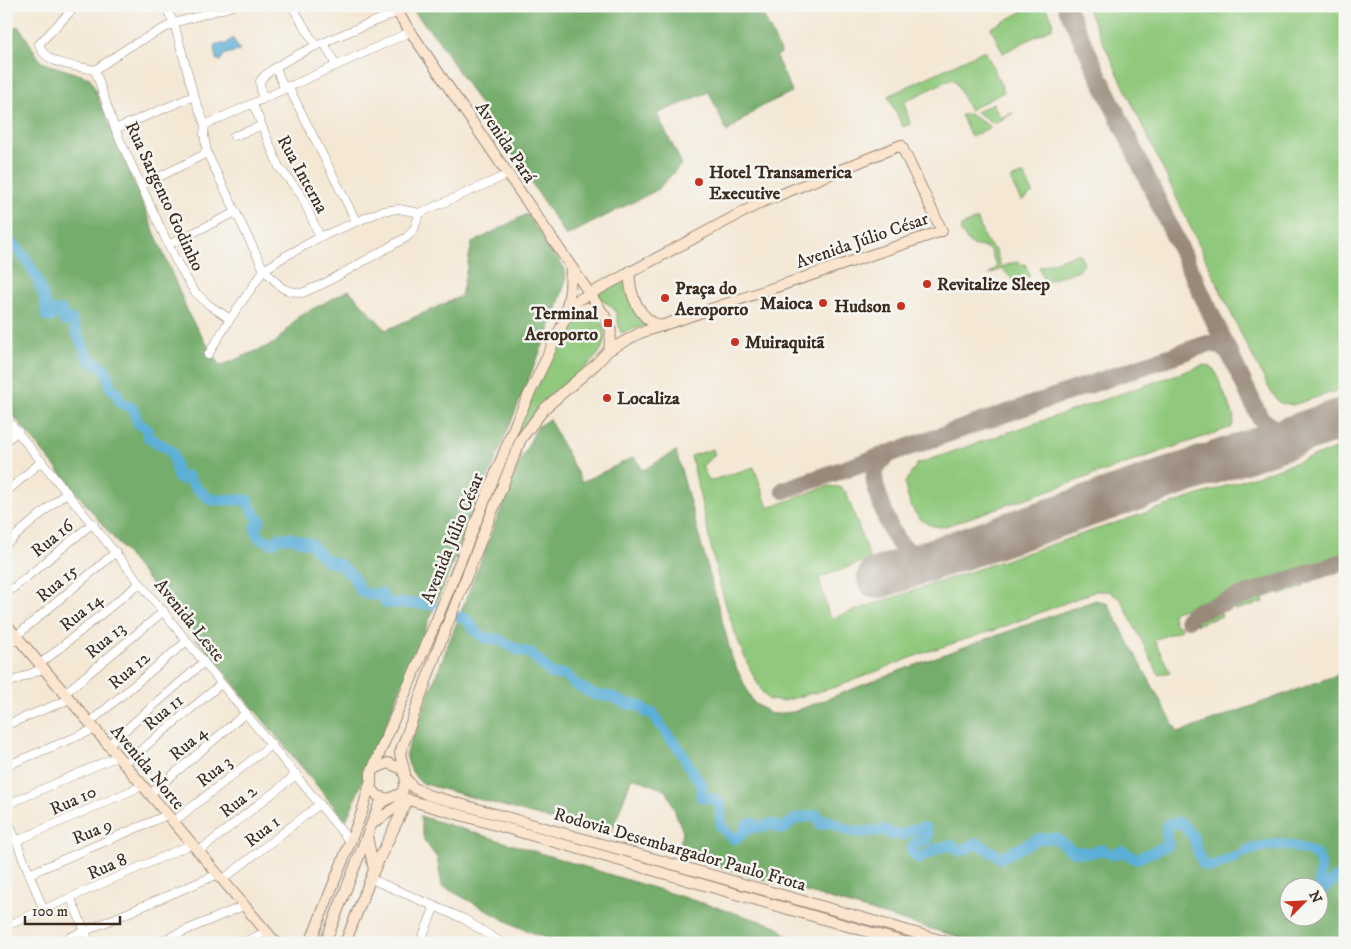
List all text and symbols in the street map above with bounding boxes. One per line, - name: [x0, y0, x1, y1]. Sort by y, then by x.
- street label: Avenida Pará: [470, 98, 541, 188]
- street label: Rua Sargento Godinho: [120, 118, 208, 275]
- street label: Rua Interna: [272, 132, 333, 218]
- place label: Hotel Transamerica Executive: [709, 162, 852, 205]
- marker: Hotel Transamerica Executive: [693, 176, 705, 188]
- street label: Avenida Júlio César: [793, 208, 932, 274]
- place label: Revitalize Sleep: [937, 274, 1050, 296]
- place label: Praça do Aeroporto: [674, 278, 749, 321]
- marker: Revitalize Sleep: [921, 278, 933, 290]
- marker: Praça do Aeroporto: [659, 292, 671, 304]
- place label: Maioca: [760, 293, 813, 315]
- place label: Hudson: [834, 296, 892, 318]
- marker: Maioca: [817, 297, 829, 309]
- marker: Hudson: [895, 300, 907, 312]
- place label: Terminal Aeroporto: [524, 303, 599, 346]
- marker: Terminal Aeroporto: [602, 317, 614, 329]
- place label: Muiraquitã: [745, 332, 825, 354]
- marker: Muiraquitã: [729, 336, 741, 348]
- place label: Localiza: [617, 388, 680, 410]
- marker: Localiza: [601, 392, 613, 404]
- street label: Avenida Júlio César: [417, 470, 489, 607]
- street label: Rua 16: [27, 515, 79, 562]
- street label: Rua 15: [32, 560, 83, 607]
- street label: Avenida Leste: [149, 575, 229, 667]
- street label: Rua 14: [56, 588, 108, 637]
- street label: Rua 13: [81, 618, 130, 664]
- street label: Rua 12: [104, 647, 155, 694]
- street label: Rua 11: [139, 690, 188, 736]
- street label: Avenida Norte: [105, 721, 189, 815]
- street label: Rua 4: [165, 721, 212, 766]
- street label: Rua 3: [193, 751, 237, 792]
- street label: Rua 2: [216, 780, 262, 823]
- street label: Rua 10: [47, 781, 100, 821]
- street label: Rodovia Desembargador Paulo Frota: [551, 803, 809, 897]
- street label: Rua 1: [241, 811, 285, 852]
- street label: Rua 9: [69, 814, 116, 850]
- street label: Rua 8: [84, 848, 131, 885]
- north arrow: [1278, 876, 1328, 926]
- text: N: [1304, 888, 1326, 906]
- scale bar: [25, 894, 120, 926]
- text: 100 m: [32, 902, 68, 921]

